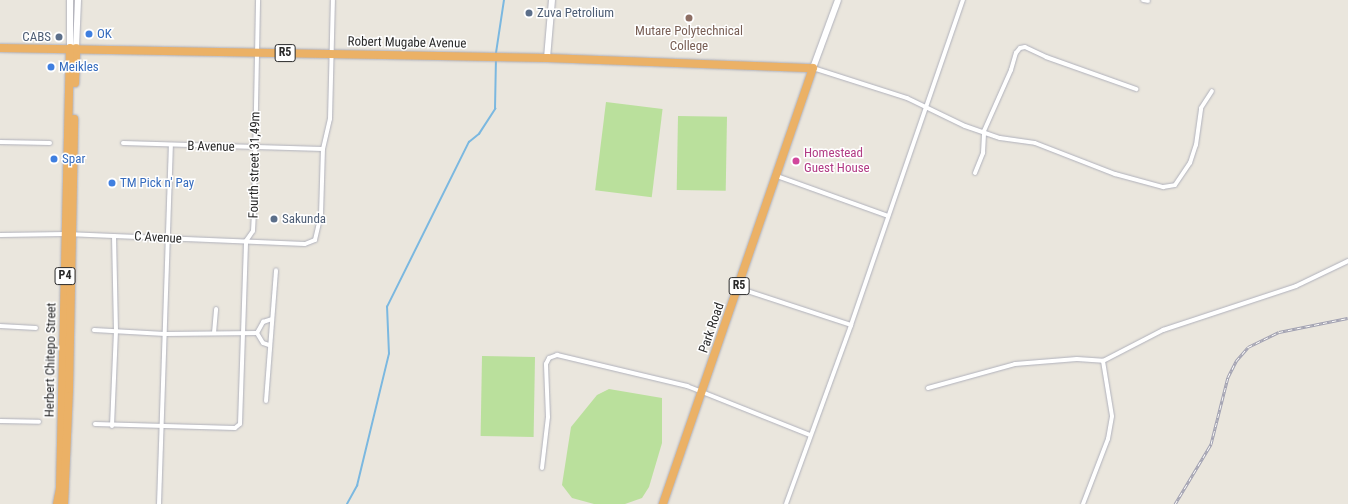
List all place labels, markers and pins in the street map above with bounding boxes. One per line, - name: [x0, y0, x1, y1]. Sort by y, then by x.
- place label: Zuva Petrolium: [537, 5, 614, 21]
- marker: Zuva Petrolium: [524, 8, 534, 18]
- marker: Mutare Polytechnical College: [684, 13, 694, 23]
- place label: Mutare Polytechnical College: [635, 24, 743, 55]
- place label: OK: [97, 26, 112, 42]
- place label: CABS: [22, 29, 51, 45]
- marker: OK: [84, 29, 94, 39]
- marker: CABS: [54, 32, 64, 42]
- place label: Meikles: [59, 59, 99, 75]
- marker: Meikles: [46, 62, 56, 72]
- place label: Homestead Guest House: [804, 146, 870, 177]
- place label: Spar: [62, 151, 85, 167]
- marker: Spar: [49, 154, 59, 164]
- marker: Homestead Guest House: [791, 156, 801, 166]
- place label: TM Pick n' Pay: [120, 175, 194, 191]
- marker: TM Pick n' Pay: [107, 178, 117, 188]
- place label: Sakunda: [282, 211, 326, 227]
- marker: Sakunda: [269, 214, 279, 224]

